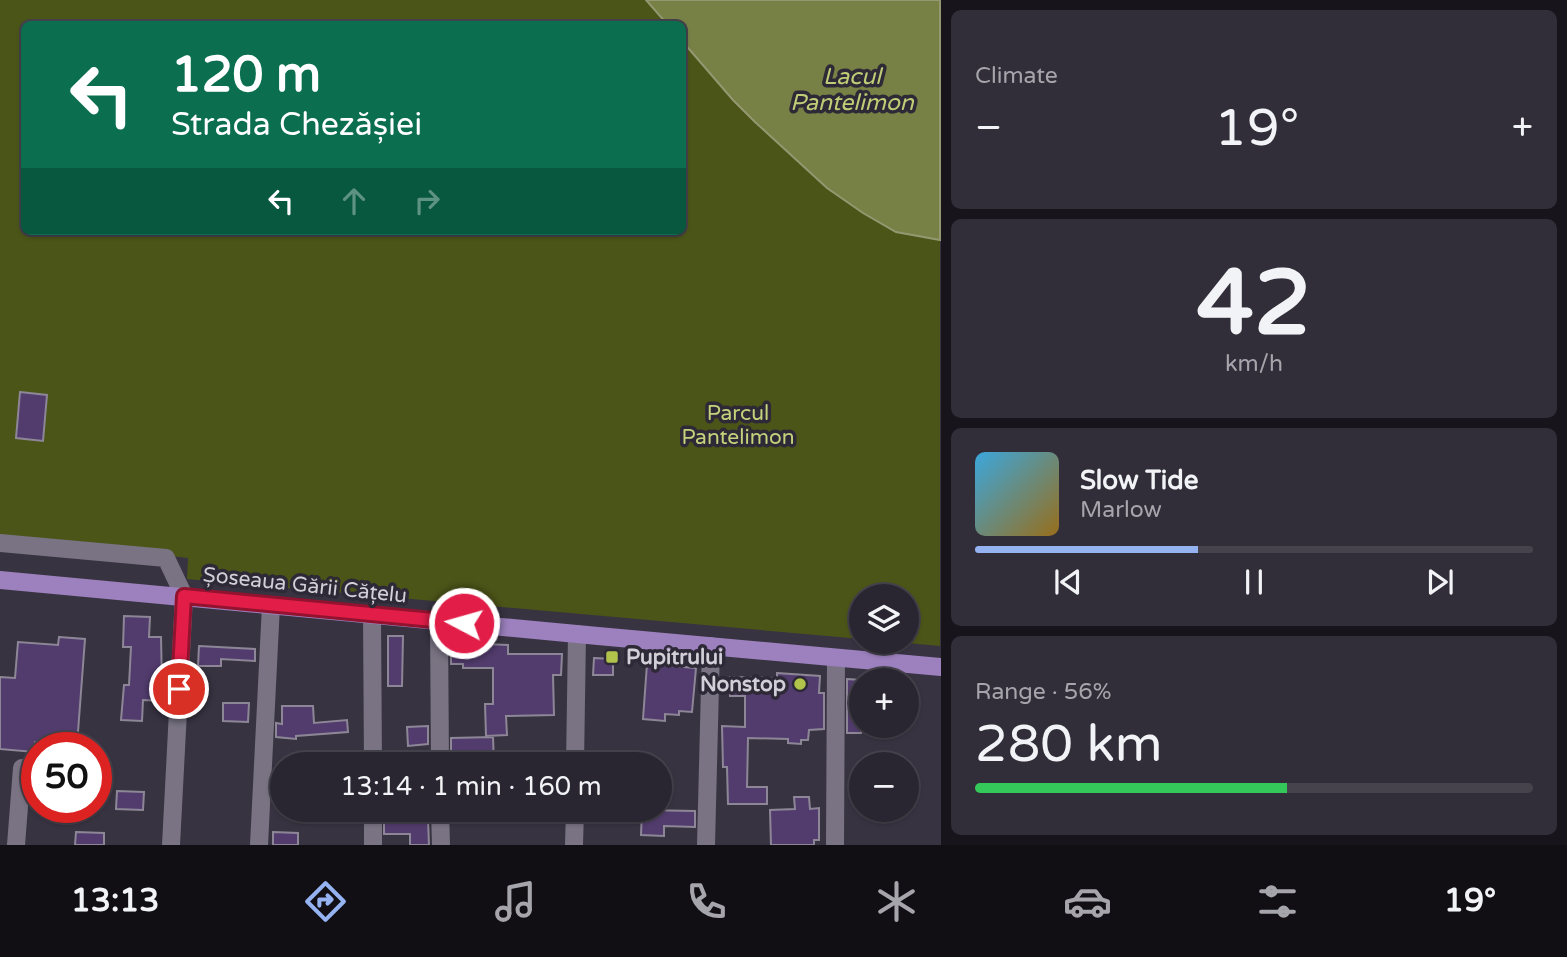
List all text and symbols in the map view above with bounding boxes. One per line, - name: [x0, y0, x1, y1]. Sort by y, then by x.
- text: 120 m: [171, 46, 321, 105]
- icon: left: [56, 49, 147, 140]
- text: Climate: [975, 62, 1058, 90]
- water label: Lacul Pantelimon: [790, 63, 915, 117]
- text: 19°: [1214, 97, 1299, 160]
- text: −: [975, 105, 1002, 151]
- text: +: [1512, 105, 1533, 151]
- text: Strada Chezășiei: [171, 106, 422, 144]
- icon: left: [262, 182, 300, 220]
- icon: ahead: [335, 182, 373, 220]
- icon: right: [408, 182, 446, 220]
- text: 42: [1197, 249, 1311, 359]
- text: km/h: [1225, 350, 1283, 378]
- park label: Parcul Pantelimon: [682, 401, 794, 450]
- text: Slow Tide: [1080, 465, 1198, 496]
- text: Marlow: [1080, 496, 1162, 524]
- street label: Șoseaua Gării Cățelu: [202, 562, 408, 609]
- icon: previous: [1049, 563, 1087, 601]
- icon: pause: [1235, 563, 1273, 601]
- icon: next: [1421, 563, 1459, 601]
- map controls: [849, 584, 919, 822]
- button: layers: [849, 584, 919, 654]
- position arrow: [427, 586, 501, 660]
- place label: Pupitrului: [626, 645, 723, 670]
- marker: Pupitrului: [604, 649, 620, 665]
- pin: [149, 659, 209, 719]
- button: +: [849, 668, 919, 738]
- icon: arrive: [160, 670, 198, 708]
- place label: Nonstop: [700, 672, 786, 697]
- marker: Nonstop: [792, 676, 808, 692]
- text: Range · 56%: [975, 678, 1111, 706]
- text: 280 km: [975, 713, 1163, 776]
- speed limit sign: 50: [21, 732, 112, 823]
- button: −: [849, 752, 919, 822]
- text: 13:14 · 1 min · 160 m: [340, 771, 602, 802]
- icon: directions: [301, 877, 350, 926]
- icon: music: [491, 877, 540, 926]
- icon: phone: [682, 877, 731, 926]
- icon: climate: [872, 877, 921, 926]
- icon: car: [1063, 877, 1112, 926]
- icon: filters: [1253, 877, 1302, 926]
- text: 13:13: [71, 882, 159, 920]
- text: 19°: [1444, 882, 1496, 920]

